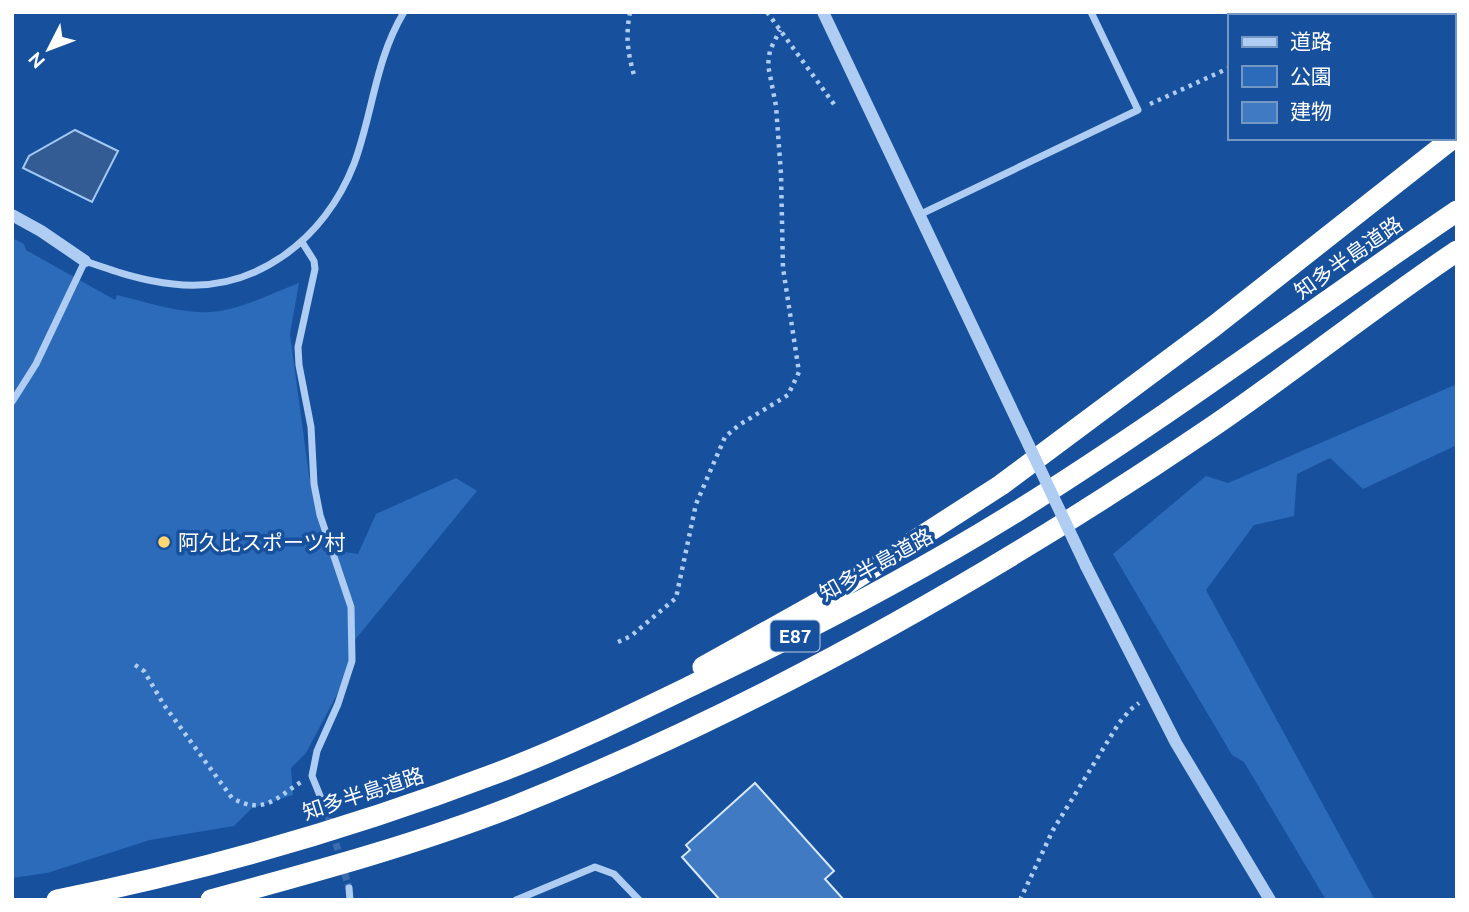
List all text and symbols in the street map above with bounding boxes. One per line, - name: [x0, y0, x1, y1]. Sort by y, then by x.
- north arrow: [14, 14, 84, 84]
- legend: [1228, 14, 1455, 140]
- text: 道路: [1290, 29, 1332, 53]
- text: N: [23, 48, 49, 73]
- text: 公園: [1290, 64, 1332, 88]
- text: 建物: [1290, 99, 1332, 123]
- street label: 知多半島道路: [1290, 211, 1406, 303]
- street label: 知多半島道路: [815, 523, 937, 605]
- place label: 阿久比スポーツ村: [178, 530, 346, 554]
- marker: 阿久比スポーツ村: [156, 534, 172, 550]
- road number: E87: [770, 621, 820, 652]
- street label: 知多半島道路: [299, 762, 427, 824]

